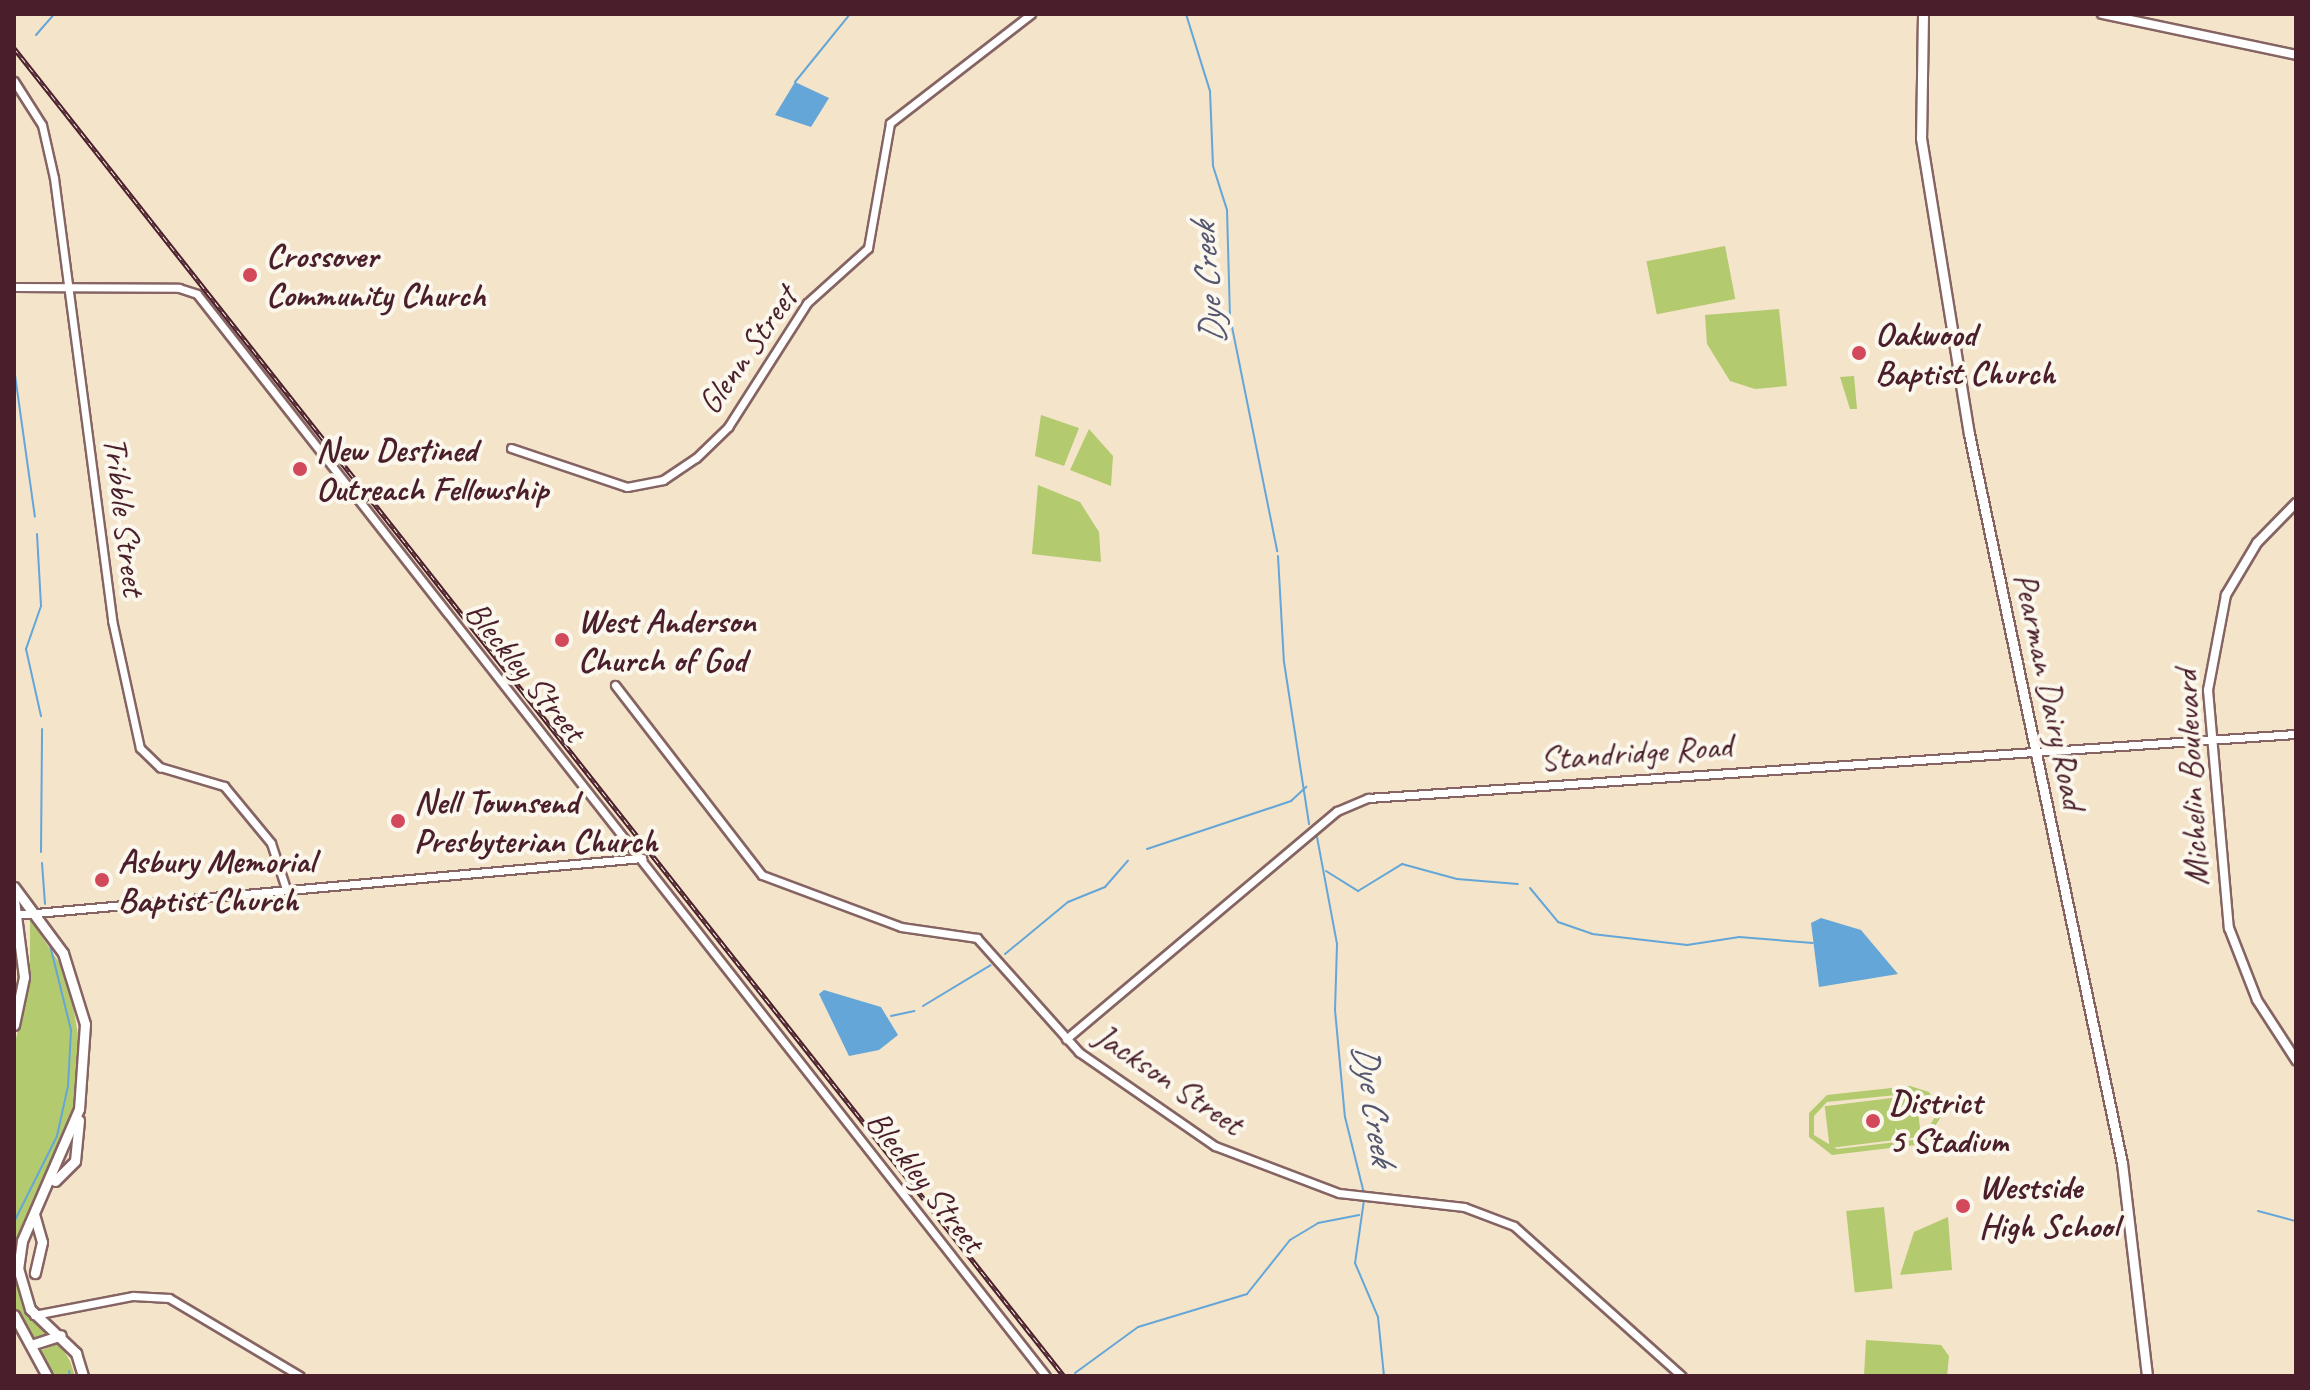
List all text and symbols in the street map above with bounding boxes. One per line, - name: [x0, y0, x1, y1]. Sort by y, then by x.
- water label: Dye Creek: [1181, 222, 1235, 346]
- place label: Crossover Community Church: [266, 235, 487, 314]
- marker: Crossover Community Church: [241, 266, 259, 284]
- street label: Glenn Street: [688, 278, 806, 422]
- place label: Oakwood Baptist Church: [1875, 313, 2056, 392]
- marker: Oakwood Baptist Church: [1850, 344, 1868, 362]
- place label: New Destined Outreach Fellowship: [316, 429, 548, 508]
- street label: Tribble Street: [95, 434, 155, 598]
- marker: New Destined Outreach Fellowship: [291, 460, 309, 478]
- street label: Pearman Dairy Road: [2005, 569, 2095, 813]
- street label: Bleckley Street: [457, 592, 595, 750]
- place label: West Anderson Church of God: [578, 600, 755, 680]
- marker: West Anderson Church of God: [553, 631, 571, 649]
- street label: Michelin Boulevard: [2165, 669, 2217, 887]
- street label: Standridge Road: [1539, 725, 1733, 779]
- place label: Nell Townsend Presbyterian Church: [414, 781, 659, 860]
- marker: Nell Townsend Presbyterian Church: [389, 812, 407, 830]
- place label: Asbury Memorial Baptist Church: [118, 840, 315, 920]
- marker: Asbury Memorial Baptist Church: [93, 871, 111, 889]
- street label: Jackson Street: [1087, 1014, 1251, 1144]
- water label: Dye Creek: [1343, 1041, 1405, 1167]
- place label: District 5 Stadium: [1889, 1081, 2008, 1160]
- street label: Bleckley Street: [858, 1102, 994, 1260]
- marker: District 5 Stadium: [1864, 1112, 1882, 1130]
- place label: Westside High School: [1979, 1166, 2117, 1246]
- marker: Westside High School: [1954, 1197, 1972, 1215]

